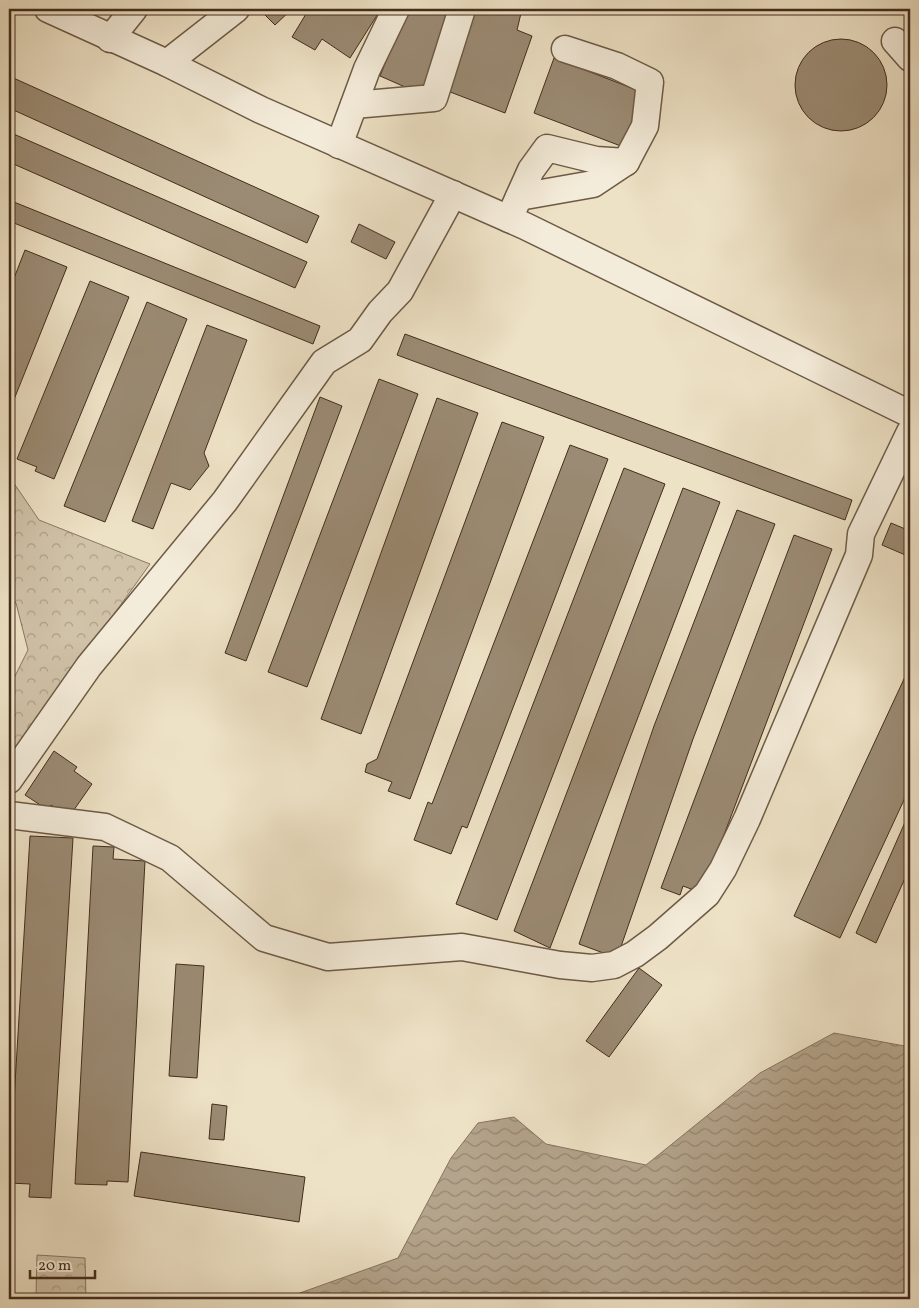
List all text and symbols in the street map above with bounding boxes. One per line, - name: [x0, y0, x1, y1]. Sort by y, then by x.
- scale bar: [30, 1248, 95, 1280]
- text: 20 m: [38, 1256, 71, 1277]

